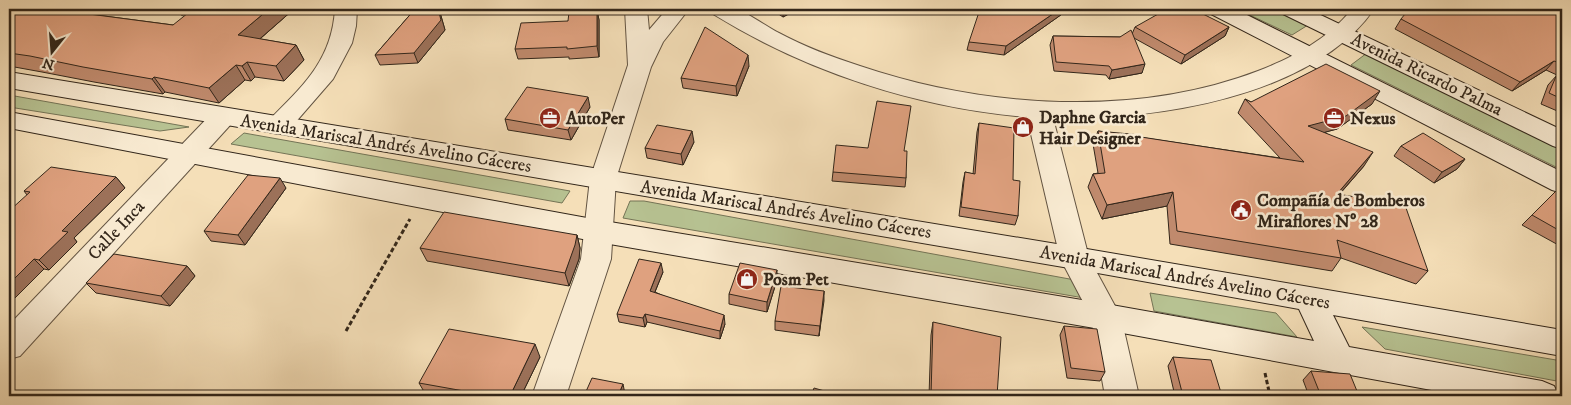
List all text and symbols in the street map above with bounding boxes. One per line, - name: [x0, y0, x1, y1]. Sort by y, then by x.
- north arrow: [28, 28, 78, 78]
- street label: Avenida Ricardo Palma: [1347, 29, 1506, 121]
- text: N: [40, 53, 57, 74]
- office icon: AutoPer: [538, 106, 562, 130]
- office icon: Nexus: [1322, 106, 1346, 130]
- place label: Daphne Garcia Hair Designer: [1039, 107, 1146, 150]
- place label: AutoPer: [565, 108, 625, 130]
- place label: Nexus: [1350, 108, 1395, 130]
- street label: Avenida Mariscal Andrés Avelino Cáceres: [239, 110, 533, 178]
- shop icon: Daphne Garcia Hair Designer: [1011, 115, 1035, 139]
- street label: Avenida Mariscal Andrés Avelino Cáceres: [639, 176, 933, 244]
- place label: Compañía de Bomberos Miraflores Nº 28: [1257, 190, 1425, 233]
- street label: Calle Inca: [84, 196, 150, 265]
- public building icon: Compañía de Bomberos Miraflores Nº 28: [1229, 198, 1253, 222]
- street label: Avenida Mariscal Andrés Avelino Cáceres: [1038, 242, 1332, 314]
- shop icon: Posm Pet: [735, 267, 759, 291]
- place label: Posm Pet: [763, 269, 829, 291]

